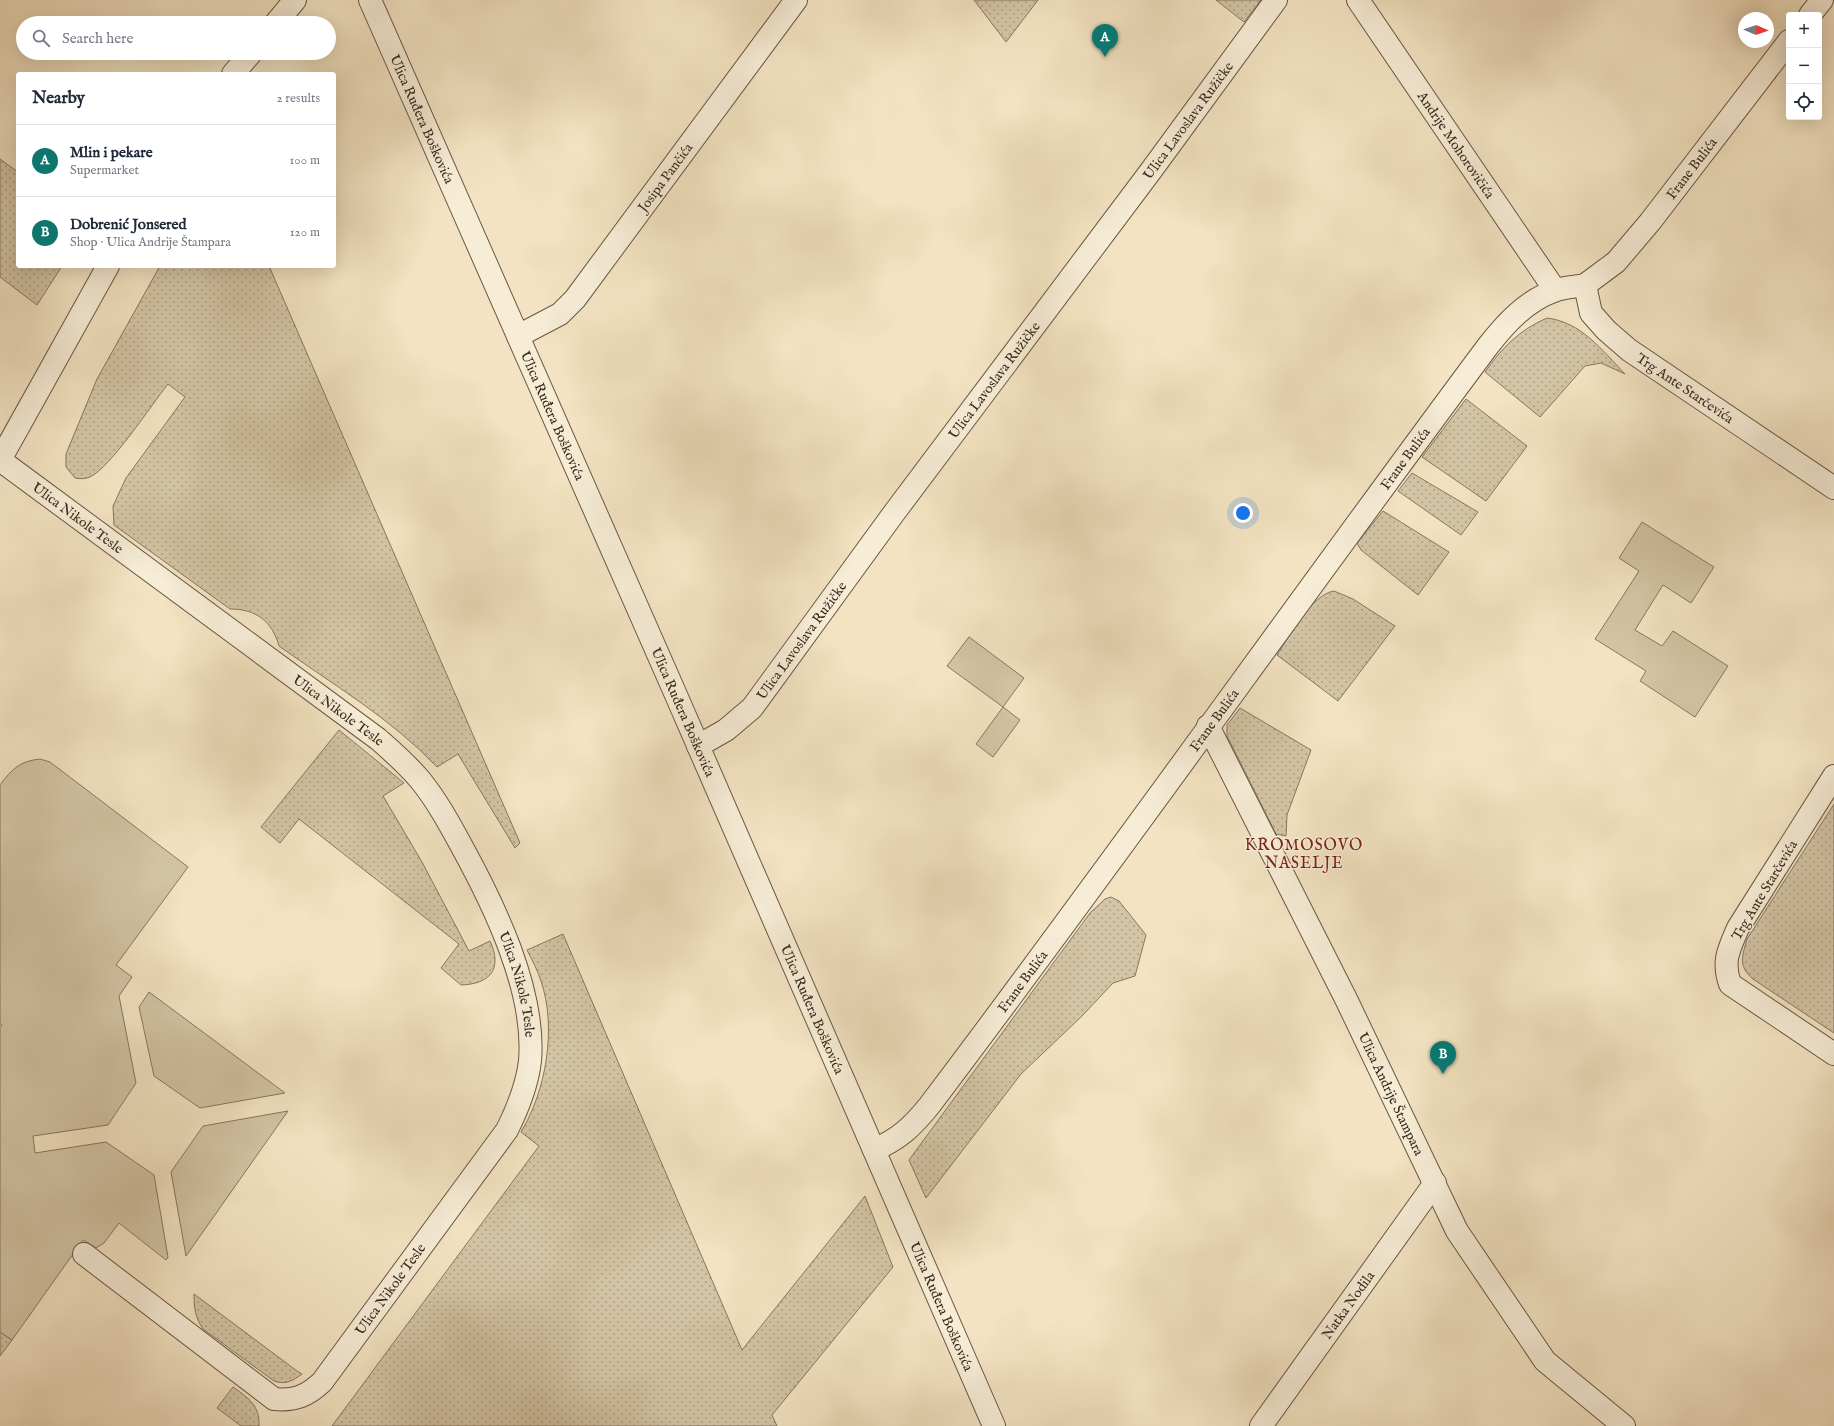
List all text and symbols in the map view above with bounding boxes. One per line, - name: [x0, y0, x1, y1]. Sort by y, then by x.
- north arrow: [1738, 12, 1774, 48]
- map controls: [1786, 12, 1822, 120]
- button: +: [1786, 12, 1822, 48]
- search box: [16, 16, 336, 60]
- pin: A: [1092, 24, 1118, 57]
- icon: search: [30, 27, 52, 49]
- text: Search here: [62, 29, 133, 48]
- button: −: [1786, 48, 1822, 84]
- street label: Ulica Ruđera Boškovića: [385, 52, 458, 188]
- street label: Ulica Lavoslava Ružičke: [1139, 58, 1238, 184]
- button: locate: [1786, 84, 1822, 120]
- street label: Andrije Mohorovičića: [1412, 87, 1499, 203]
- text: Nearby: [32, 88, 85, 109]
- text: 2 results: [276, 90, 320, 107]
- street label: Frane Bulića: [1663, 134, 1722, 203]
- street label: Josipa Pančića: [633, 139, 698, 218]
- text: Mlin i pekare: [70, 143, 153, 162]
- text: A: [41, 152, 49, 169]
- text: 100 m: [290, 152, 320, 169]
- text: Supermarket: [70, 162, 139, 179]
- text: Dobrenić Jonsered: [70, 215, 186, 234]
- text: B: [41, 224, 49, 241]
- text: 120 m: [290, 224, 320, 241]
- text: Shop · Ulica Andrije Štampara: [70, 234, 231, 251]
- street label: Ulica Lavoslava Ružičke: [945, 318, 1045, 443]
- street label: Ulica Ruđera Boškovića: [516, 349, 589, 484]
- street label: Trg Ante Starčevića: [1632, 349, 1738, 428]
- street label: Frane Bulića: [1377, 423, 1435, 494]
- street label: Ulica Nikole Tesle: [28, 479, 127, 558]
- your location: [1233, 503, 1253, 523]
- street label: Ulica Lavoslava Ružičke: [753, 578, 851, 704]
- street label: Ulica Ruđera Boškovića: [646, 645, 719, 781]
- street label: Ulica Nikole Tesle: [289, 671, 388, 751]
- street label: Frane Bulića: [1186, 685, 1244, 755]
- district label: KROMOSOVO NASELJE: [1245, 836, 1363, 874]
- street label: Trg Ante Starčevića: [1728, 836, 1802, 944]
- street label: Ulica Nikole Tesle: [494, 929, 538, 1039]
- street label: Ulica Ruđera Boškovića: [776, 942, 848, 1078]
- street label: Frane Bulića: [994, 946, 1053, 1017]
- street label: Ulica Andrije Štampara: [1353, 1030, 1428, 1160]
- pin: B: [1430, 1041, 1456, 1074]
- street label: Ulica Ruđera Boškovića: [905, 1239, 977, 1375]
- street label: Ulica Nikole Tesle: [352, 1240, 430, 1339]
- street label: Natka Nodila: [1318, 1267, 1380, 1343]

